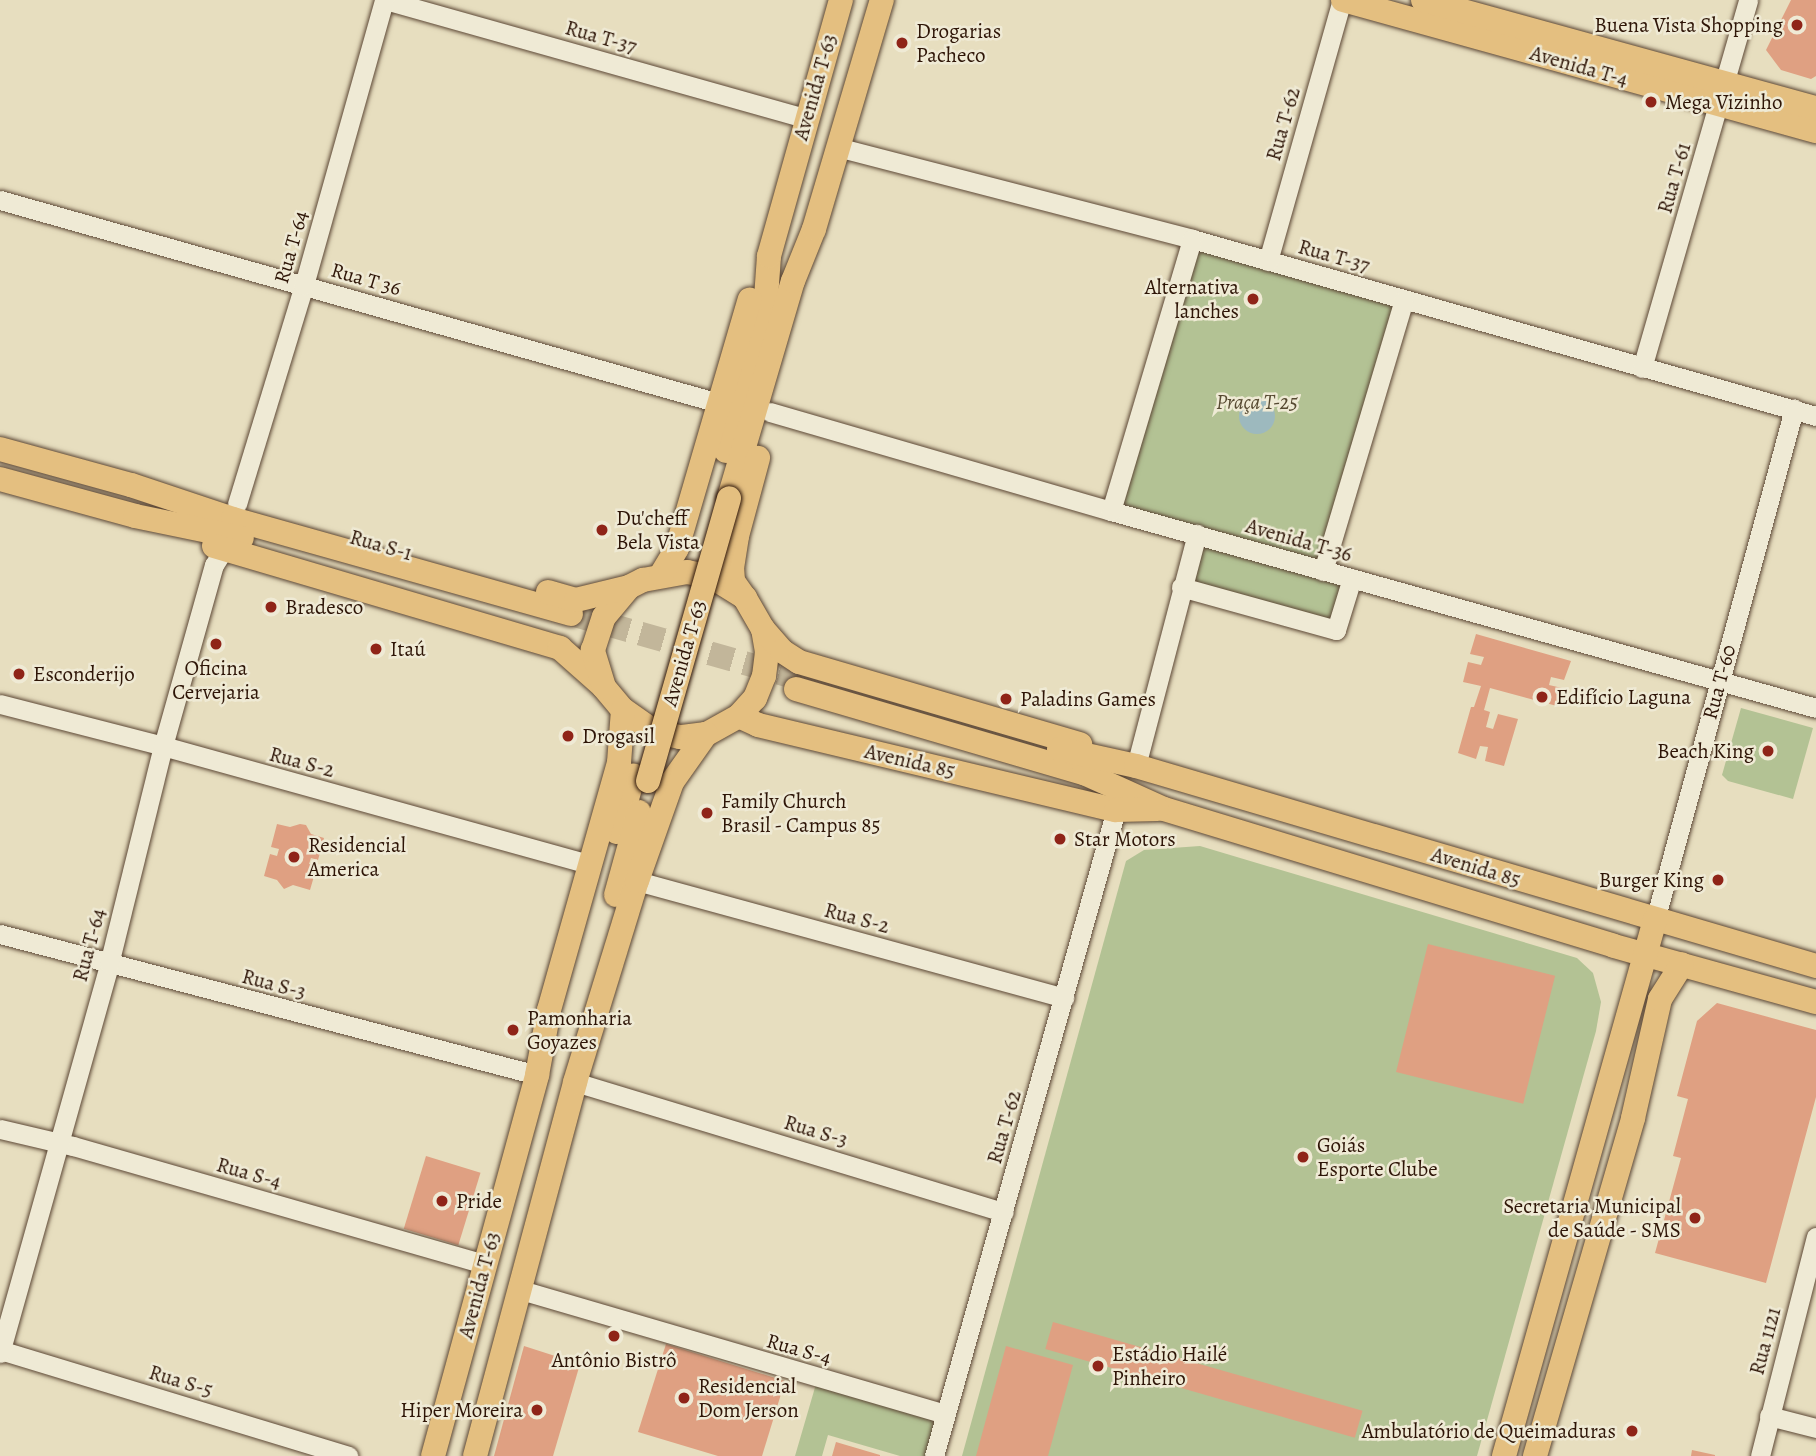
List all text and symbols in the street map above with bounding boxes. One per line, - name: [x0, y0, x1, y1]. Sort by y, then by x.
- place label: Buena Vista Shopping: [1594, 12, 1783, 38]
- street label: Rua T-37: [562, 15, 640, 59]
- marker: Buena Vista Shopping: [1789, 17, 1805, 33]
- place label: Drogarias Pacheco: [916, 18, 1001, 68]
- street label: Avenida T-63: [788, 31, 842, 143]
- marker: Drogarias Pacheco: [894, 35, 910, 51]
- street label: Avenida T-4: [1527, 40, 1631, 92]
- street label: Rua T-62: [1261, 84, 1305, 164]
- place label: Mega Vizinho: [1665, 89, 1782, 115]
- marker: Mega Vizinho: [1643, 94, 1659, 110]
- street label: Rua T-61: [1652, 140, 1696, 216]
- street label: Rua T-64: [269, 208, 313, 286]
- street label: Rua T-37: [1295, 234, 1373, 278]
- street label: Rua T 36: [328, 257, 404, 301]
- place label: Alternativa lanches: [1145, 274, 1239, 324]
- marker: Alternativa lanches: [1245, 291, 1261, 307]
- park label: Praça T-25: [1216, 389, 1298, 415]
- place label: Du'cheff Bela Vista: [616, 505, 700, 555]
- street label: Avenida T-36: [1243, 513, 1355, 567]
- marker: Du'cheff Bela Vista: [594, 522, 610, 538]
- street label: Rua S-1: [347, 524, 415, 566]
- place label: Bradesco: [285, 594, 363, 620]
- street label: Avenida T-63: [657, 597, 711, 709]
- marker: Bradesco: [263, 599, 279, 615]
- marker: Oficina Cervejaria: [208, 636, 224, 652]
- place label: Itaú: [390, 636, 426, 662]
- marker: Itaú: [368, 641, 384, 657]
- street label: Rua T-60: [1697, 642, 1741, 722]
- place label: Oficina Cervejaria: [172, 655, 260, 705]
- place label: Esconderijo: [33, 661, 135, 687]
- marker: Esconderijo: [11, 666, 27, 682]
- place label: Edifício Laguna: [1556, 684, 1691, 710]
- place label: Paladins Games: [1020, 686, 1156, 712]
- marker: Edifício Laguna: [1534, 689, 1550, 705]
- marker: Paladins Games: [998, 691, 1014, 707]
- place label: Drogasil: [582, 723, 655, 749]
- marker: Drogasil: [560, 728, 576, 744]
- street label: Avenida 85: [862, 738, 958, 784]
- place label: Beach King: [1657, 738, 1754, 764]
- street label: Rua S-2: [267, 741, 337, 783]
- marker: Beach King: [1760, 743, 1776, 759]
- place label: Family Church Brasil - Campus 85: [721, 788, 881, 838]
- marker: Family Church Brasil - Campus 85: [699, 805, 715, 821]
- place label: Star Motors: [1074, 826, 1176, 852]
- marker: Star Motors: [1052, 831, 1068, 847]
- place label: Residencial America: [308, 832, 406, 882]
- street label: Avenida 85: [1428, 841, 1524, 893]
- marker: Residencial America: [286, 849, 302, 865]
- place label: Burger King: [1599, 867, 1704, 893]
- marker: Burger King: [1710, 872, 1726, 888]
- street label: Rua S-2: [822, 897, 892, 939]
- street label: Rua T-64: [67, 906, 111, 984]
- street label: Rua S-3: [239, 963, 309, 1005]
- place label: Pamonharia Goyazes: [527, 1005, 632, 1055]
- marker: Pamonharia Goyazes: [505, 1022, 521, 1038]
- street label: Rua T-62: [982, 1087, 1026, 1167]
- street label: Rua S-3: [781, 1109, 851, 1153]
- place label: Goiás Esporte Clube: [1317, 1132, 1438, 1182]
- marker: Goiás Esporte Clube: [1295, 1149, 1311, 1165]
- street label: Rua S-4: [214, 1152, 284, 1194]
- place label: Pride: [456, 1188, 502, 1214]
- marker: Pride: [434, 1193, 450, 1209]
- place label: Secretaria Municipal de Saúde - SMS: [1503, 1193, 1681, 1243]
- marker: Secretaria Municipal de Saúde - SMS: [1687, 1210, 1703, 1226]
- street label: Avenida T-63: [453, 1229, 505, 1341]
- street label: Rua 1121: [1744, 1304, 1786, 1378]
- marker: Antônio Bistrô: [606, 1328, 622, 1344]
- street label: Rua S-4: [764, 1328, 834, 1370]
- place label: Estádio Hailé Pinheiro: [1112, 1341, 1227, 1391]
- place label: Antônio Bistrô: [552, 1347, 676, 1373]
- marker: Estádio Hailé Pinheiro: [1090, 1358, 1106, 1374]
- street label: Rua S-5: [146, 1359, 216, 1403]
- place label: Residencial Dom Jerson: [698, 1373, 799, 1423]
- marker: Residencial Dom Jerson: [676, 1390, 692, 1406]
- place label: Hiper Moreira: [400, 1397, 523, 1423]
- marker: Hiper Moreira: [529, 1402, 545, 1418]
- place label: Ambulatório de Queimaduras: [1362, 1418, 1616, 1444]
- marker: Ambulatório de Queimaduras: [1622, 1421, 1642, 1441]

